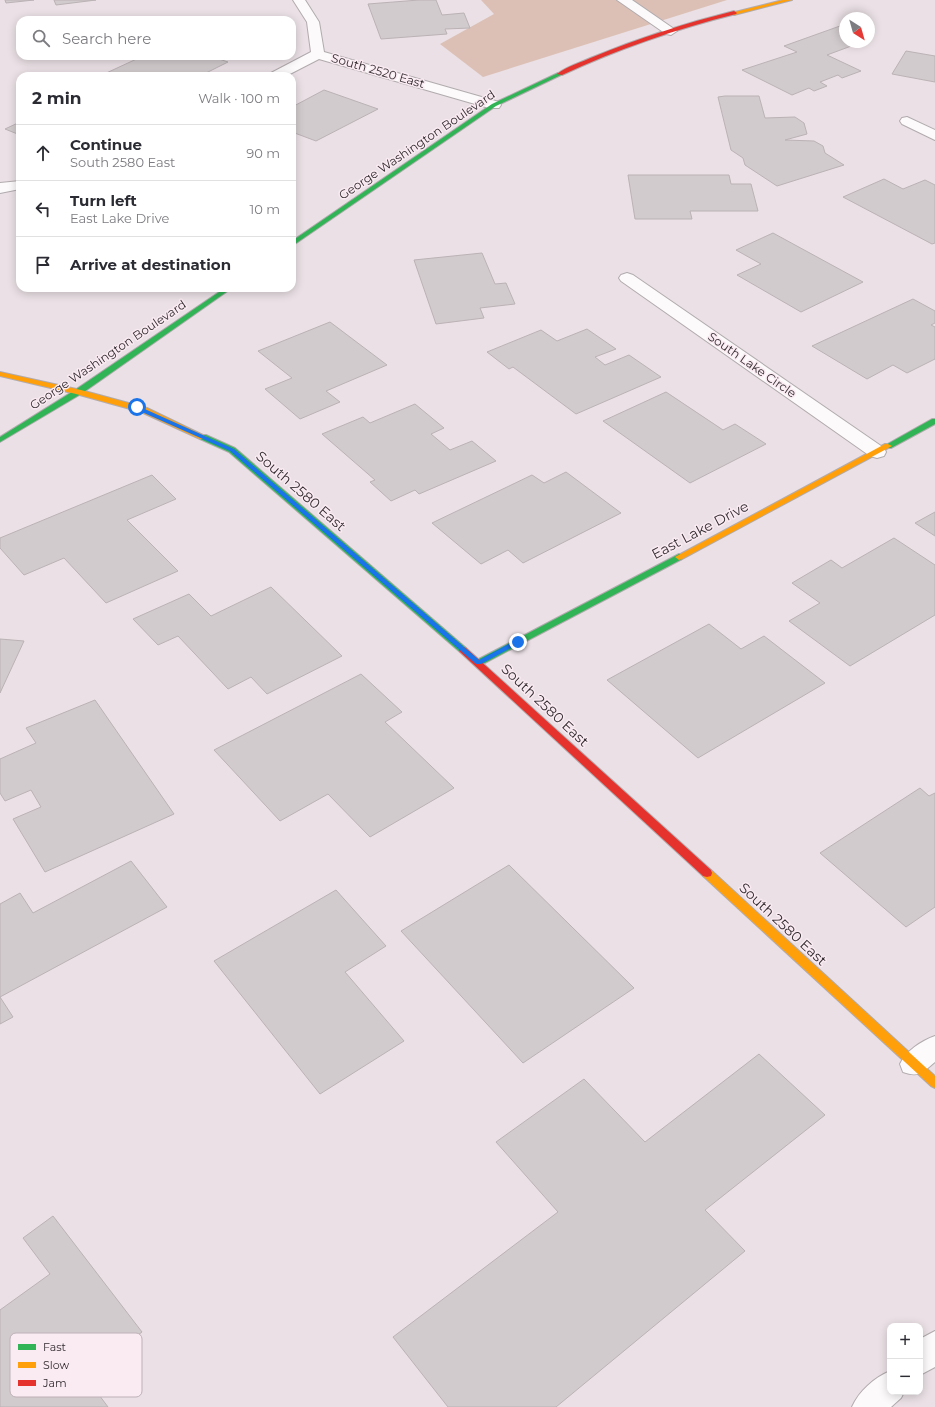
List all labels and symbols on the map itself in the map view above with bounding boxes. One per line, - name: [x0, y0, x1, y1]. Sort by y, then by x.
- north arrow: [839, 12, 875, 48]
- street label: South 2520 East: [330, 50, 427, 91]
- street label: George Washington Boulevard: [336, 87, 498, 203]
- street label: George Washington Boulevard: [27, 297, 189, 413]
- street label: South Lake Circle: [705, 329, 799, 401]
- route start: [128, 398, 146, 416]
- street label: South 2580 East: [252, 447, 350, 535]
- street label: East Lake Drive: [649, 497, 751, 563]
- route end: [509, 633, 527, 651]
- street label: South 2580 East: [497, 660, 593, 750]
- street label: South 2580 East: [735, 879, 831, 969]
- legend: [10, 1333, 142, 1397]
- text: Fast: [43, 1340, 67, 1354]
- text: Slow: [43, 1358, 69, 1372]
- text: Jam: [42, 1376, 67, 1390]

